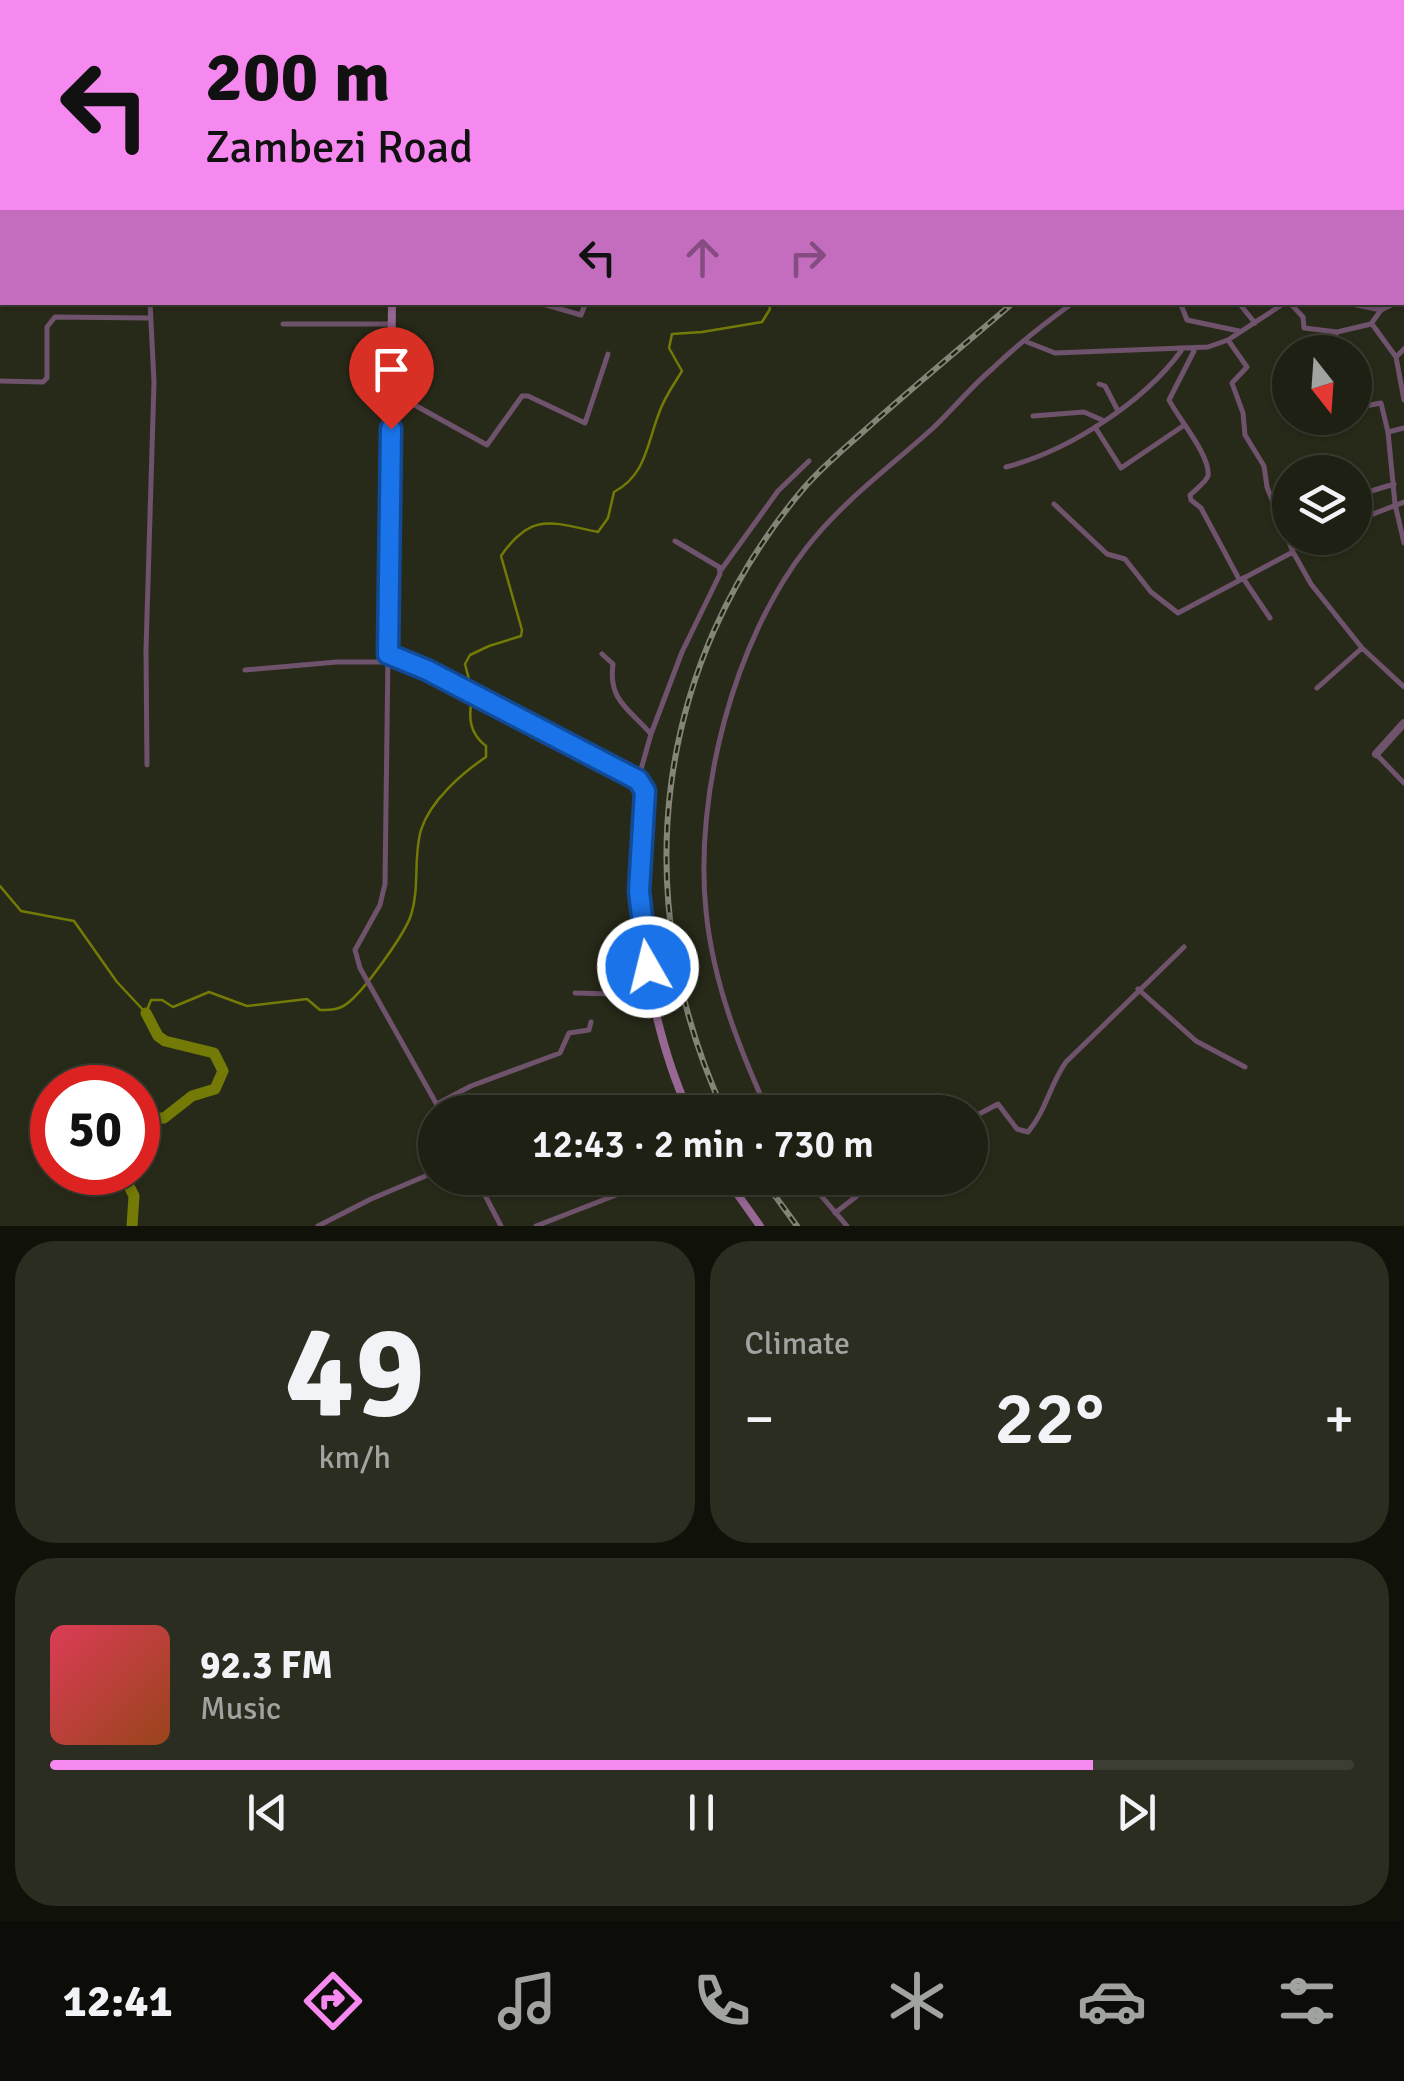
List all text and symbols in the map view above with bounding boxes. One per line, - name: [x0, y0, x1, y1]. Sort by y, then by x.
- text: 200 m: [205, 34, 390, 120]
- icon: left: [40, 40, 170, 170]
- text: Zambezi Road: [205, 120, 473, 175]
- icon: left: [570, 230, 625, 285]
- icon: ahead: [675, 230, 730, 285]
- icon: right: [780, 230, 835, 285]
- pin: [349, 327, 434, 430]
- north arrow: [1272, 335, 1372, 435]
- map controls: [1272, 335, 1372, 555]
- icon: arrive: [364, 342, 419, 397]
- button: layers: [1272, 455, 1372, 555]
- position arrow: [596, 915, 700, 1019]
- speed limit sign: 50: [30, 1065, 160, 1195]
- text: 12:43 · 2 min · 730 m: [532, 1121, 874, 1168]
- text: 49: [285, 1293, 425, 1453]
- text: Climate: [745, 1324, 850, 1363]
- text: 22°: [994, 1372, 1104, 1465]
- text: −: [745, 1385, 774, 1453]
- text: +: [1324, 1385, 1354, 1453]
- text: km/h: [319, 1438, 391, 1477]
- text: 92.3 FM: [200, 1642, 333, 1689]
- text: Music: [200, 1689, 281, 1728]
- icon: previous: [240, 1785, 295, 1840]
- icon: pause: [674, 1785, 729, 1840]
- icon: next: [1109, 1785, 1164, 1840]
- icon: directions: [298, 1966, 368, 2036]
- icon: music: [492, 1966, 562, 2036]
- icon: phone: [687, 1966, 757, 2036]
- icon: climate: [882, 1966, 952, 2036]
- icon: car: [1077, 1966, 1147, 2036]
- icon: filters: [1272, 1966, 1342, 2036]
- text: 12:41: [62, 1974, 173, 2029]

